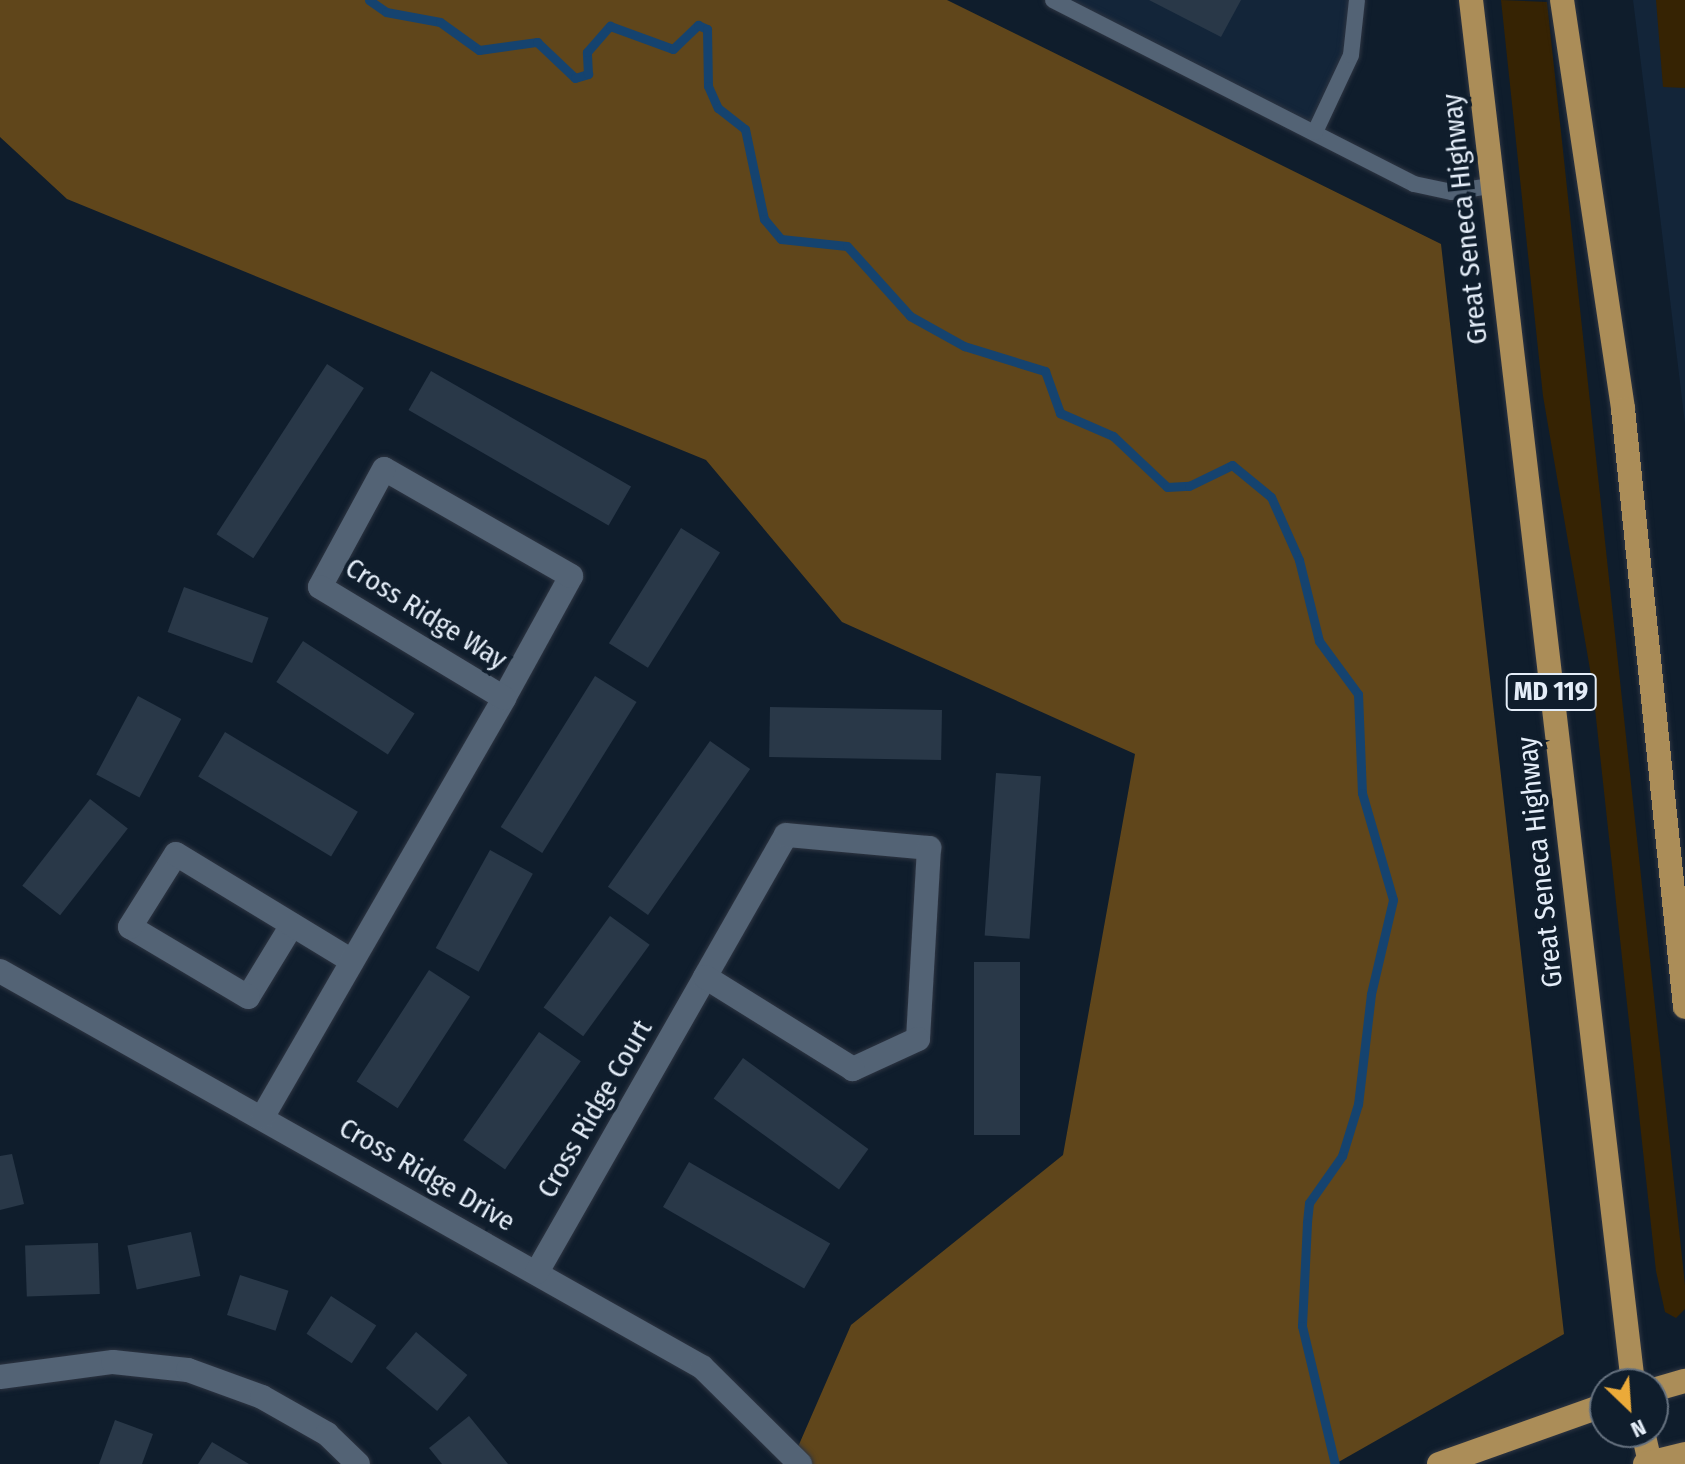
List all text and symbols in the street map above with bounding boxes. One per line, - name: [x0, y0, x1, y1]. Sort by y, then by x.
- street label: Great Seneca Highway: [1435, 92, 1495, 346]
- street label: Cross Ridge Way: [339, 551, 513, 677]
- road number: MD 119: [1505, 670, 1597, 714]
- street label: Great Seneca Highway: [1510, 735, 1570, 989]
- street label: Cross Ridge Court: [530, 1014, 660, 1204]
- street label: Cross Ridge Drive: [333, 1111, 521, 1239]
- north arrow: [1589, 1368, 1669, 1448]
- text: N: [1627, 1413, 1650, 1443]

